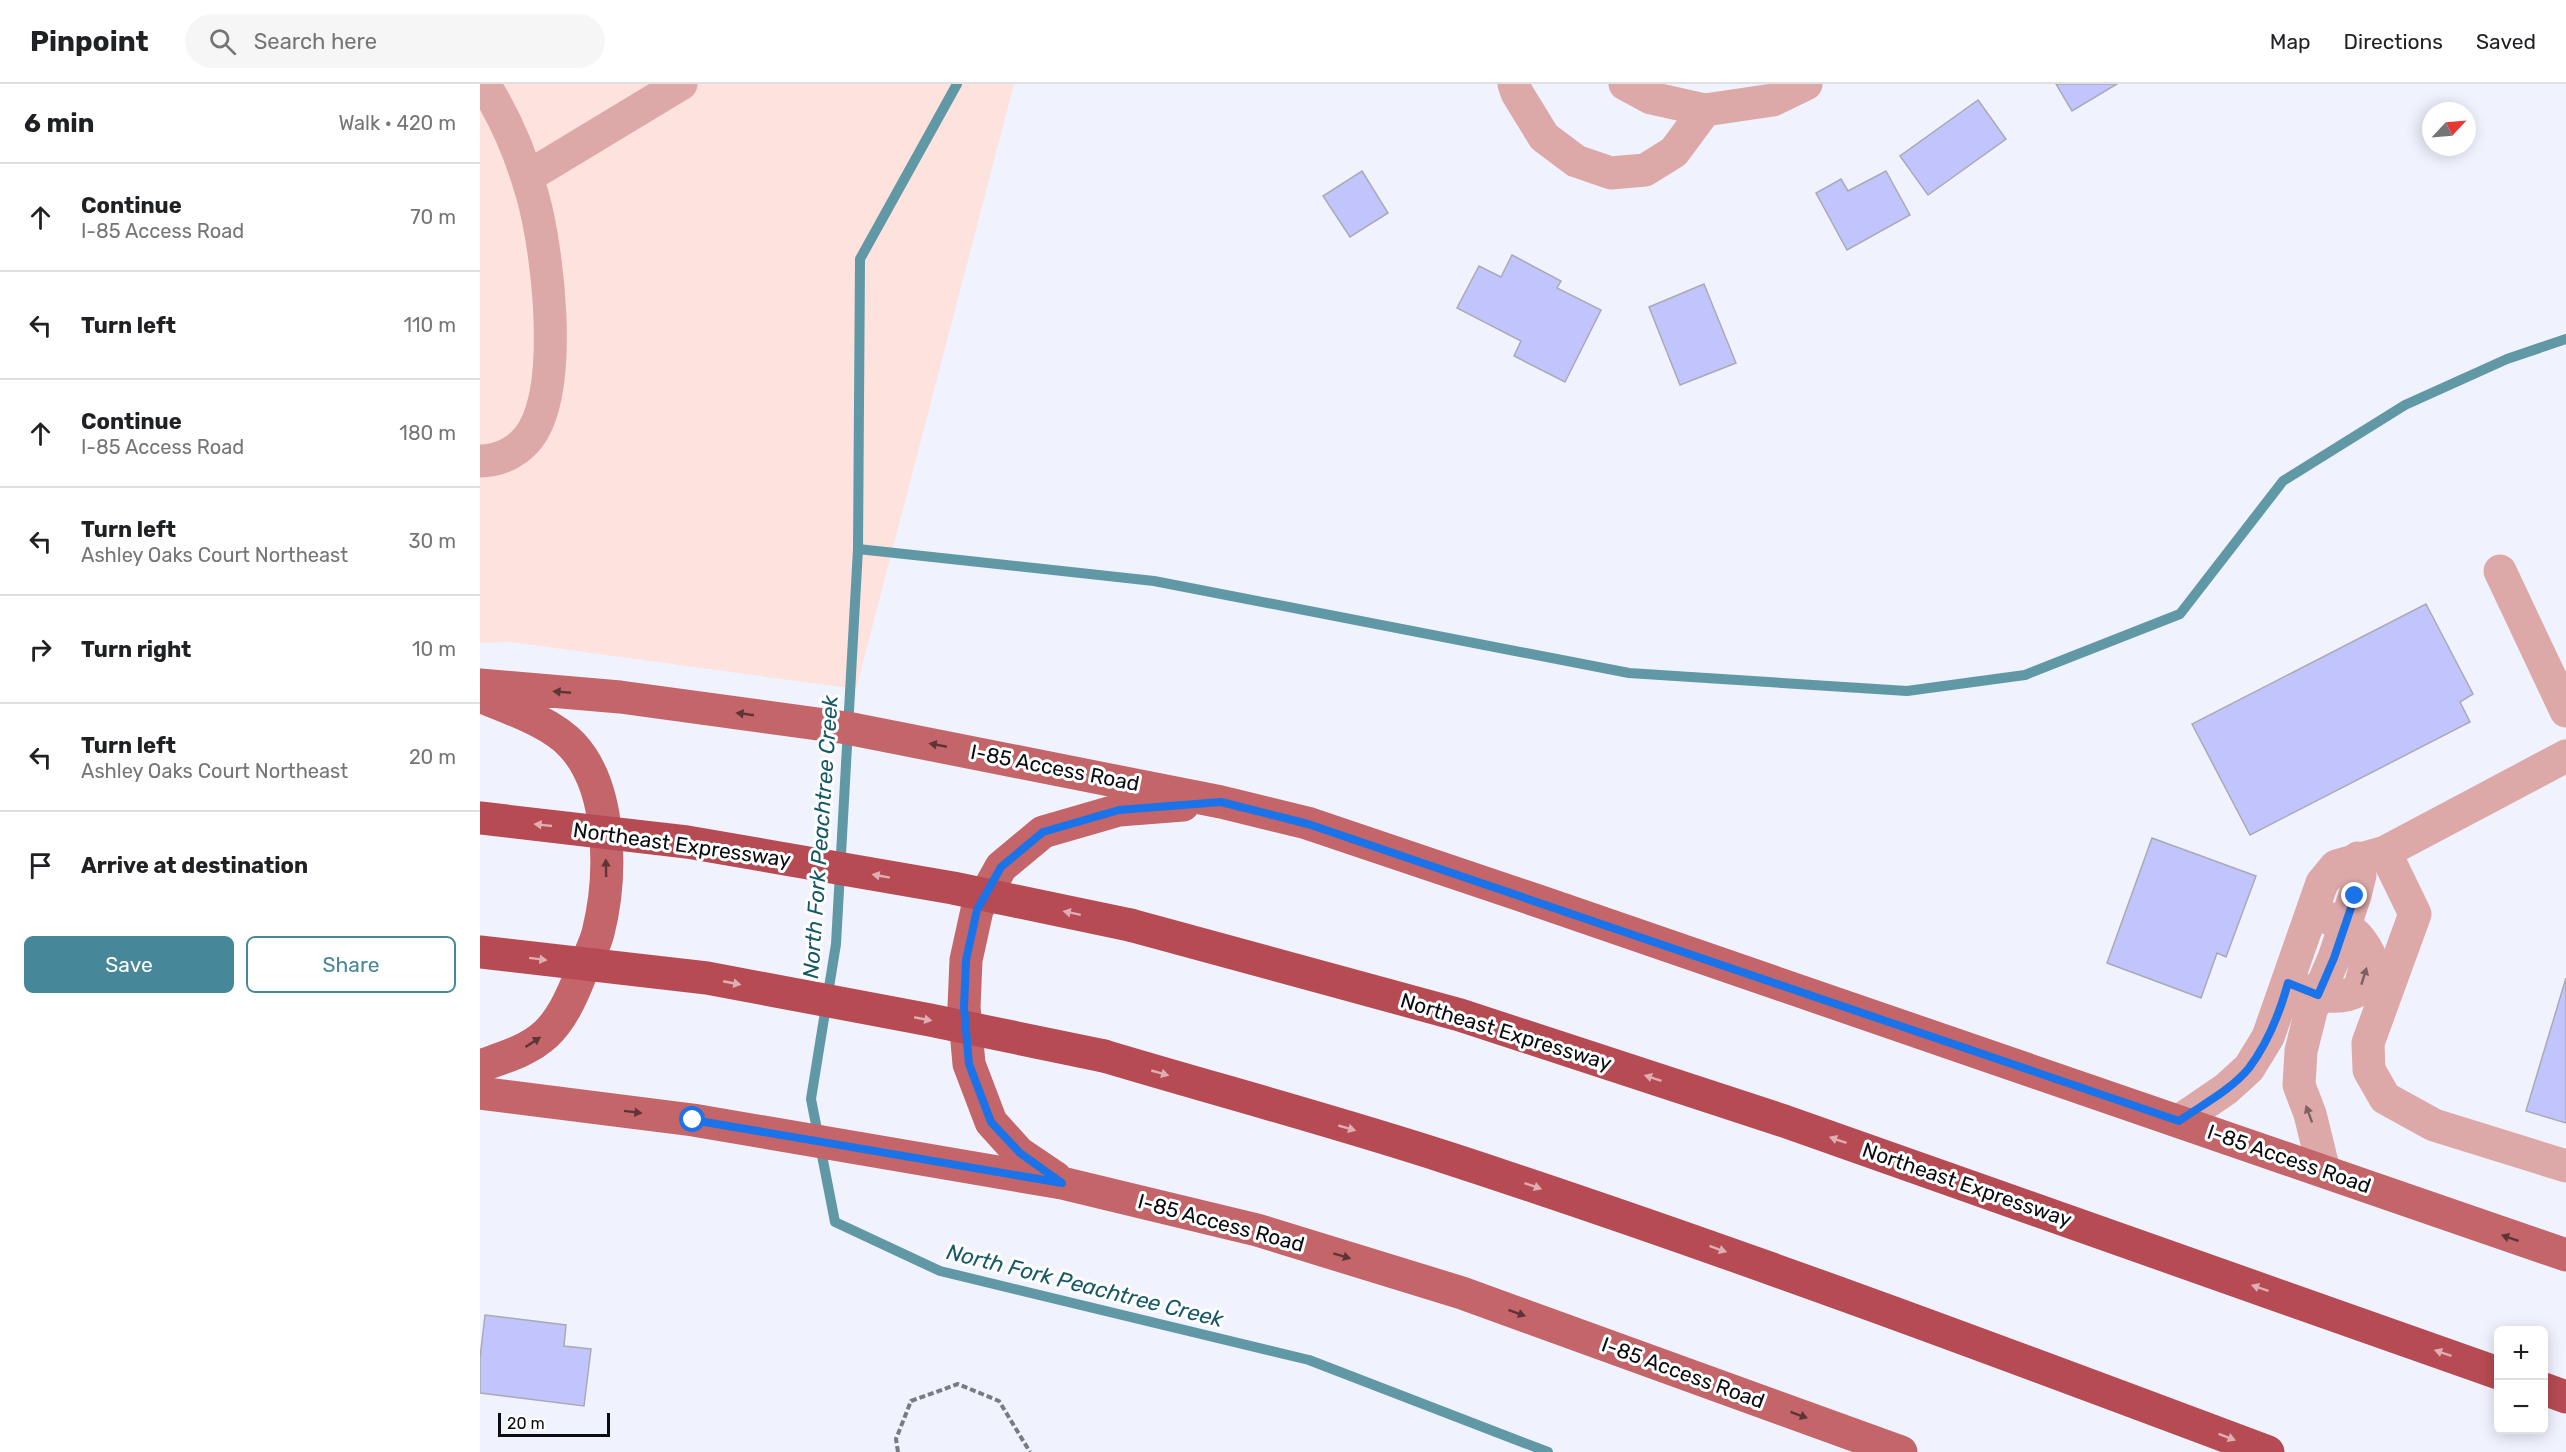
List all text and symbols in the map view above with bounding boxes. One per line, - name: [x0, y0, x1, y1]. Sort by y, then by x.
- search box: [185, 14, 605, 68]
- text: Pinpoint: [30, 25, 149, 58]
- icon: search: [206, 25, 239, 58]
- text: Search here: [254, 28, 377, 55]
- text: Map: [2270, 29, 2311, 54]
- text: Directions: [2344, 29, 2443, 54]
- text: Saved: [2476, 29, 2536, 54]
- north arrow: [2422, 102, 2476, 156]
- text: 6 min: [24, 108, 94, 139]
- text: Walk · 420 m: [338, 111, 456, 135]
- text: Continue: [81, 192, 182, 219]
- icon: ahead: [24, 201, 57, 234]
- text: 70 m: [410, 205, 456, 229]
- text: I-85 Access Road: [81, 219, 244, 243]
- icon: left: [24, 309, 57, 342]
- text: Turn left: [81, 312, 176, 339]
- text: 110 m: [404, 313, 456, 337]
- text: Continue: [81, 408, 182, 435]
- icon: ahead: [24, 417, 57, 450]
- text: 180 m: [399, 421, 456, 445]
- text: I-85 Access Road: [81, 435, 244, 459]
- text: Turn left: [81, 516, 176, 543]
- icon: left: [24, 525, 57, 558]
- text: 30 m: [409, 529, 456, 553]
- text: Ashley Oaks Court Northeast: [81, 543, 348, 567]
- icon: right: [24, 633, 57, 666]
- text: Turn right: [81, 636, 191, 663]
- text: 10 m: [412, 637, 456, 661]
- one-way arrow: [552, 687, 571, 697]
- water label: North Fork Peachtree Creek: [797, 694, 844, 980]
- one-way arrow: [736, 709, 755, 718]
- text: Turn left: [81, 732, 176, 759]
- street label: I-85 Access Road: [969, 739, 1142, 796]
- one-way arrow: [928, 740, 947, 749]
- icon: left: [24, 741, 57, 774]
- text: 20 m: [409, 745, 456, 769]
- text: Ashley Oaks Court Northeast: [81, 759, 348, 783]
- street label: Northeast Expressway: [572, 817, 793, 872]
- one-way arrow: [533, 821, 552, 830]
- icon: arrive: [24, 849, 57, 882]
- text: Arrive at destination: [81, 852, 308, 879]
- one-way arrow: [601, 859, 611, 878]
- one-way arrow: [871, 871, 890, 880]
- route end: [2341, 882, 2367, 908]
- one-way arrow: [1063, 908, 1082, 917]
- button: Save: [24, 936, 234, 993]
- button: Share: [246, 936, 456, 993]
- one-way arrow: [529, 954, 548, 964]
- one-way arrow: [2360, 967, 2369, 985]
- one-way arrow: [722, 979, 741, 988]
- street label: Northeast Expressway: [1397, 987, 1615, 1076]
- one-way arrow: [914, 1015, 933, 1024]
- one-way arrow: [525, 1037, 542, 1048]
- one-way arrow: [1151, 1069, 1169, 1078]
- one-way arrow: [1644, 1073, 1662, 1082]
- one-way arrow: [2303, 1105, 2313, 1123]
- route start: [679, 1106, 705, 1132]
- one-way arrow: [624, 1107, 643, 1117]
- street label: I-85 Access Road: [2204, 1119, 2374, 1198]
- one-way arrow: [1338, 1124, 1356, 1133]
- one-way arrow: [1829, 1134, 1847, 1144]
- street label: Northeast Expressway: [1859, 1137, 2075, 1232]
- one-way arrow: [1524, 1182, 1542, 1192]
- street label: I-85 Access Road: [1135, 1188, 1307, 1257]
- one-way arrow: [2501, 1232, 2519, 1242]
- water label: North Fork Peachtree Creek: [944, 1238, 1227, 1333]
- one-way arrow: [1709, 1245, 1727, 1255]
- one-way arrow: [1333, 1252, 1351, 1261]
- one-way arrow: [2250, 1283, 2268, 1293]
- one-way arrow: [1508, 1308, 1526, 1318]
- map controls: [2494, 1326, 2548, 1434]
- button: +: [2494, 1326, 2548, 1380]
- street label: I-85 Access Road: [1598, 1331, 1768, 1414]
- one-way arrow: [2434, 1348, 2452, 1357]
- button: −: [2494, 1380, 2548, 1434]
- scale bar: [498, 1410, 610, 1438]
- one-way arrow: [1790, 1411, 1808, 1421]
- text: 20 m: [507, 1414, 545, 1433]
- one-way arrow: [2218, 1432, 2236, 1442]

